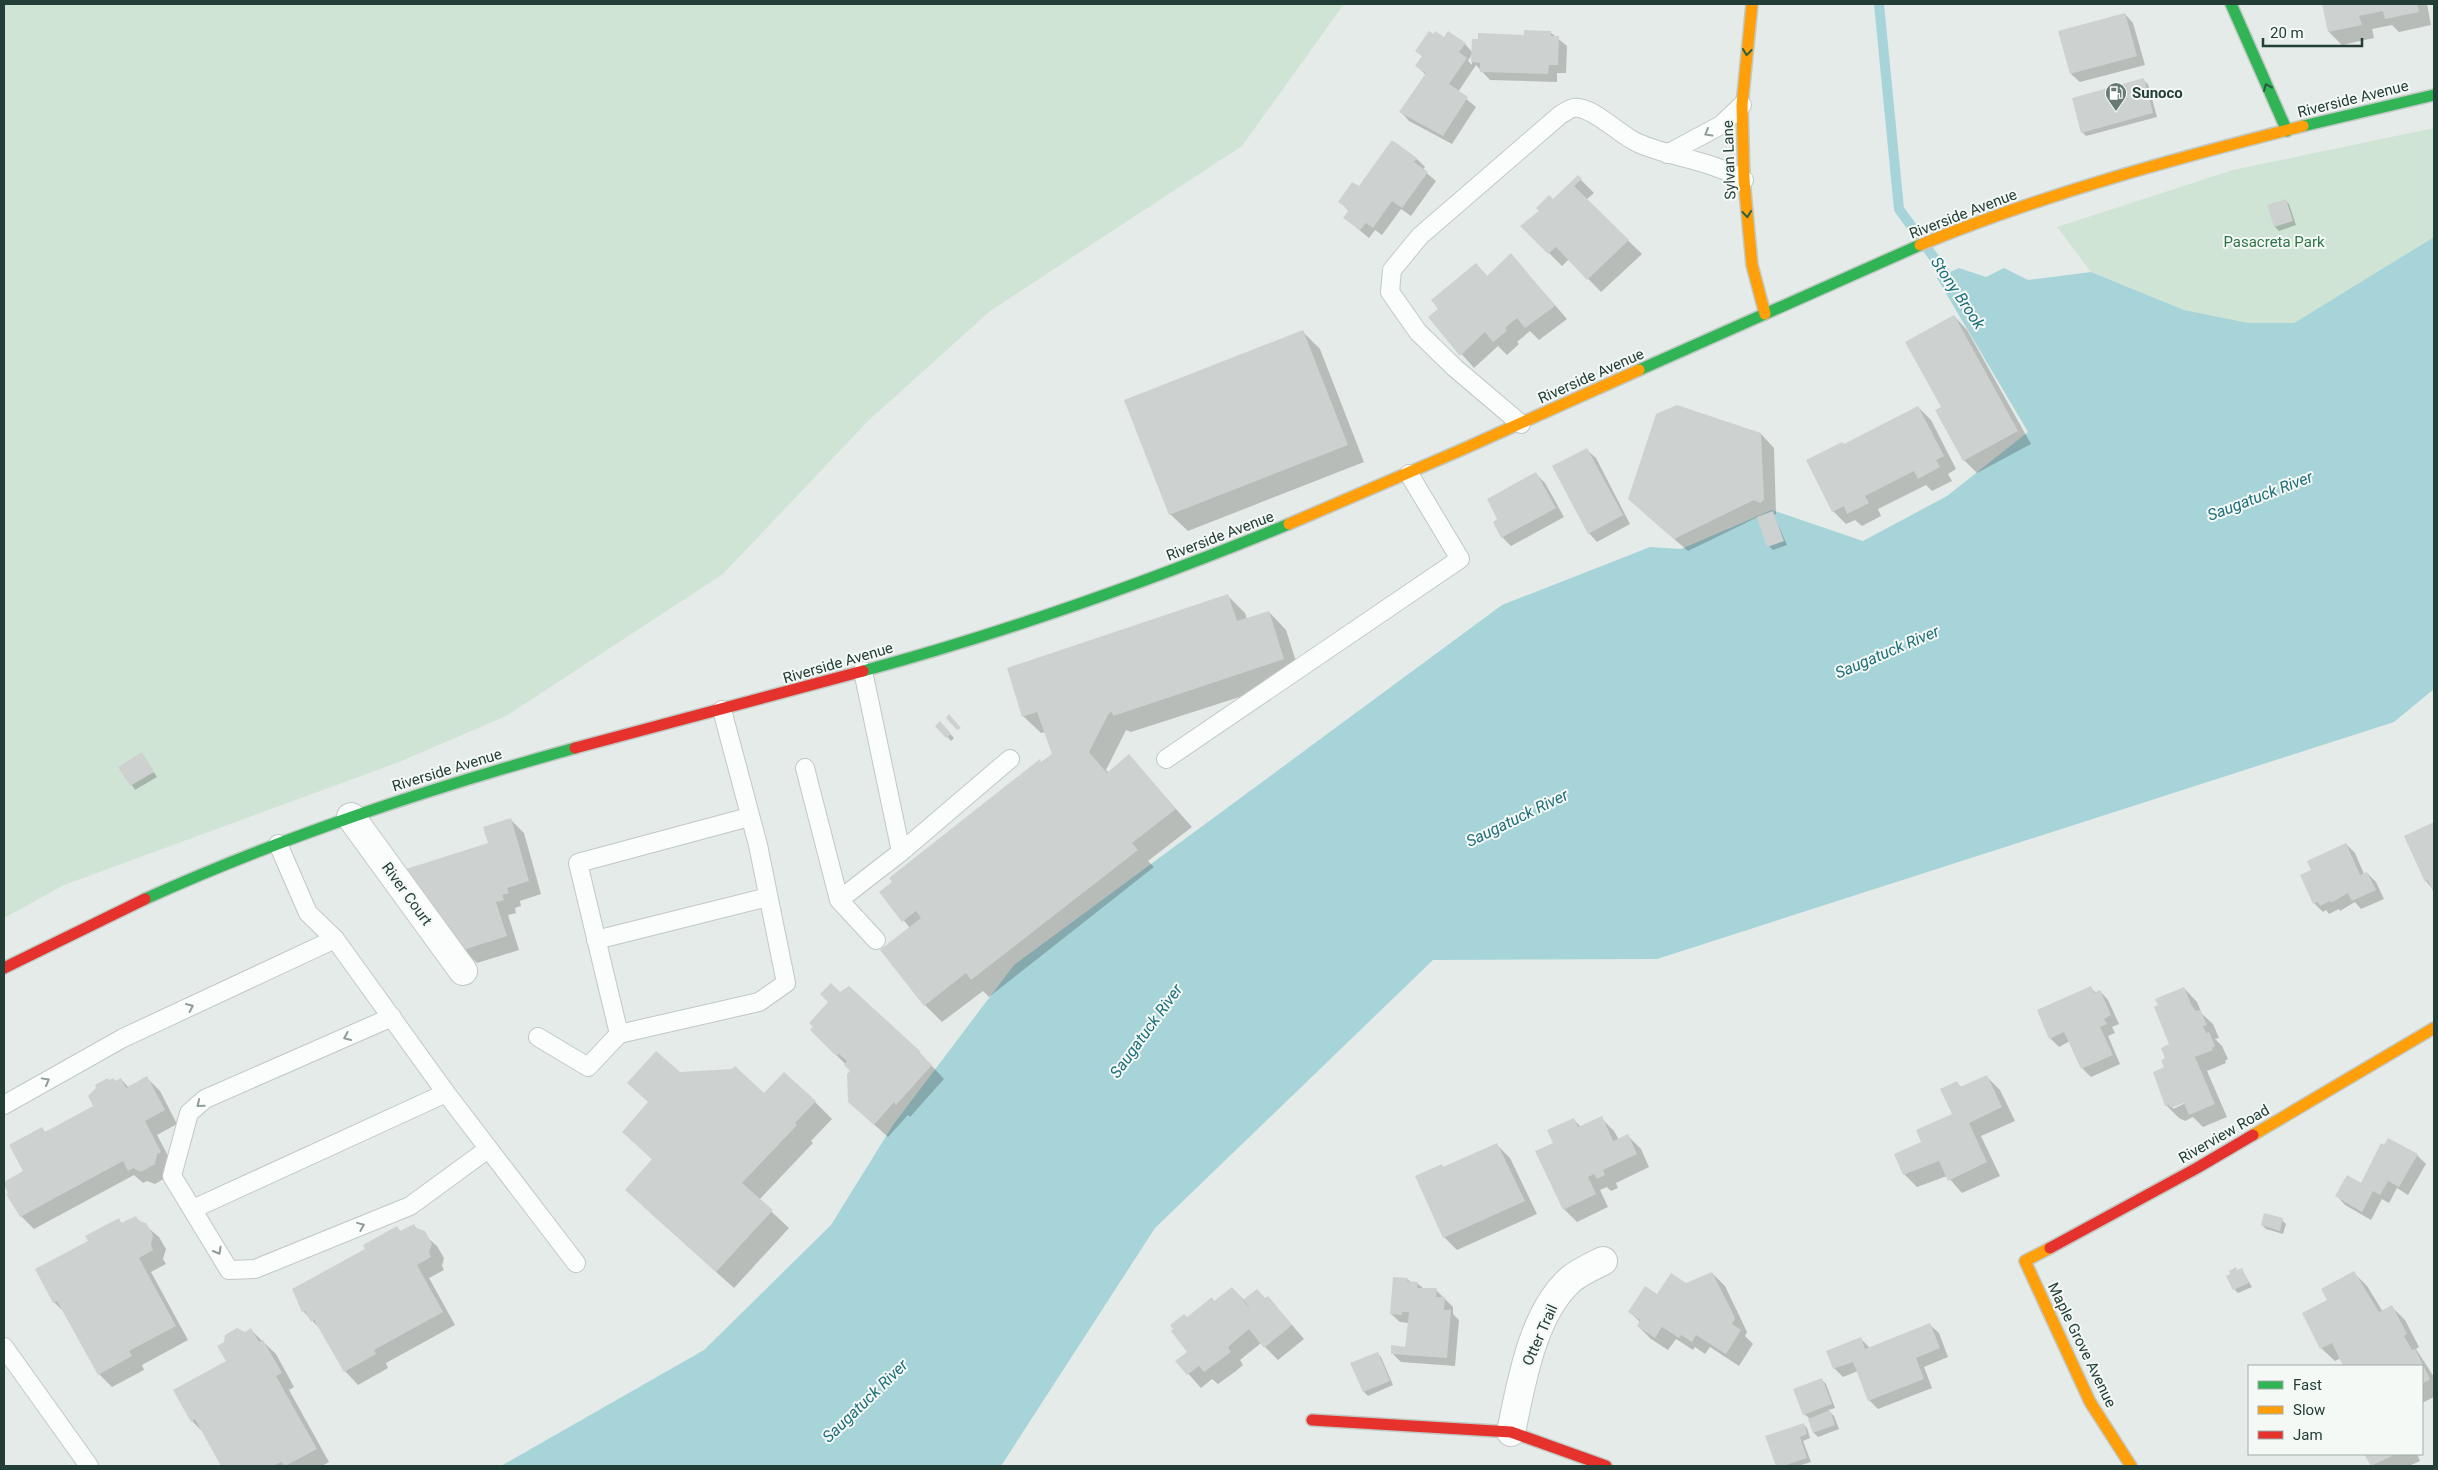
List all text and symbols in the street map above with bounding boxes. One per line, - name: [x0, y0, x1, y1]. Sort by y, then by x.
- scale bar: [2263, 15, 2362, 47]
- text: 20 m: [2270, 24, 2304, 42]
- one-way arrow: [1742, 49, 1753, 57]
- street label: Riverside Avenue: [2296, 77, 2410, 121]
- fuel station icon: Sunoco: [2104, 81, 2128, 112]
- one-way arrow: [2263, 83, 2274, 92]
- place label: Sunoco: [2132, 84, 2183, 102]
- street label: Sylvan Lane: [1719, 120, 1739, 200]
- one-way arrow: [1704, 127, 1713, 137]
- street label: Riverside Avenue: [1907, 185, 2019, 243]
- one-way arrow: [1741, 211, 1752, 219]
- park label: Pasacreta Park: [2223, 233, 2325, 251]
- water label: Stony Brook: [1927, 253, 1990, 334]
- street label: Riverside Avenue: [1535, 345, 1647, 407]
- water label: Saugatuck River: [2205, 467, 2316, 525]
- street label: Riverside Avenue: [1164, 507, 1276, 565]
- water label: Saugatuck River: [1832, 621, 1943, 682]
- street label: Riverside Avenue: [781, 639, 895, 687]
- street label: Riverside Avenue: [390, 745, 504, 795]
- water label: Saugatuck River: [1463, 785, 1572, 851]
- street label: River Court: [378, 859, 436, 929]
- water label: Saugatuck River: [1106, 980, 1187, 1082]
- one-way arrow: [185, 1003, 194, 1013]
- one-way arrow: [343, 1030, 352, 1041]
- one-way arrow: [41, 1078, 50, 1088]
- one-way arrow: [196, 1099, 205, 1108]
- street label: Riverview Road: [2176, 1101, 2272, 1167]
- one-way arrow: [356, 1222, 365, 1233]
- one-way arrow: [211, 1245, 221, 1254]
- street label: Maple Grove Avenue: [2044, 1280, 2120, 1410]
- street label: Otter Trail: [1519, 1302, 1561, 1368]
- water label: Saugatuck River: [818, 1355, 912, 1446]
- legend: [2248, 1365, 2423, 1455]
- text: Fast: [2293, 1376, 2322, 1394]
- text: Slow: [2293, 1401, 2325, 1419]
- text: Jam: [2293, 1426, 2323, 1444]

